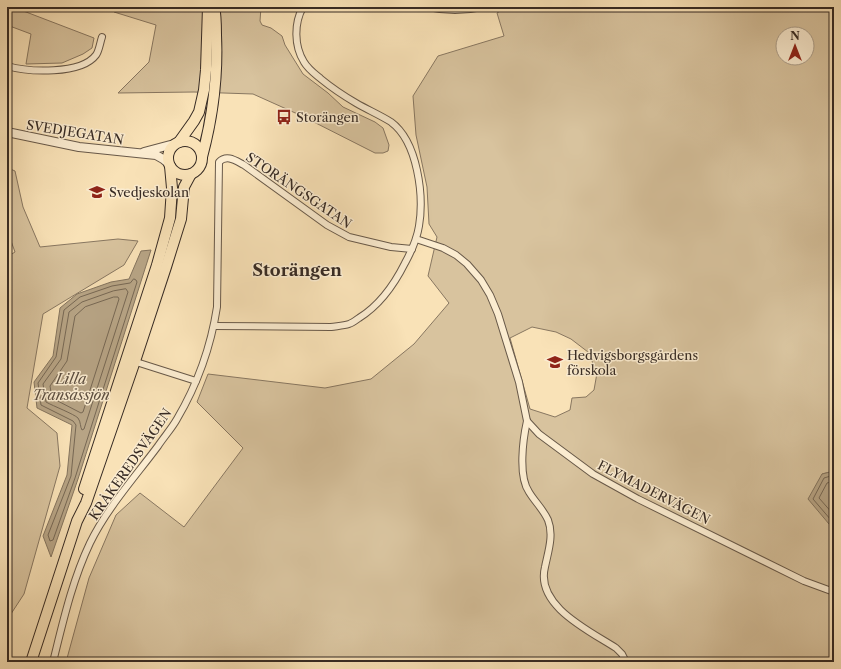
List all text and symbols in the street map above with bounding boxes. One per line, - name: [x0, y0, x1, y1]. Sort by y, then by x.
- north arrow: [775, 26, 815, 66]
- text: N: [790, 29, 800, 43]
- bus stop icon: Storängen: [275, 108, 293, 126]
- place label: Storängen: [296, 109, 359, 125]
- street label: SVEDJEGATAN: [25, 116, 125, 148]
- street label: STORÄNGSGATAN: [243, 149, 355, 232]
- school or university icon: Svedjeskolan: [88, 183, 106, 201]
- place label: Svedjeskolan: [109, 184, 189, 200]
- district label: Storängen: [252, 260, 342, 280]
- place label: Hedvigsborgsgårdens förskola: [567, 347, 698, 378]
- school or university icon: Hedvigsborgsgårdens förskola: [546, 353, 564, 371]
- water label: Lilla Transåssjön: [32, 370, 110, 404]
- street label: KRÅKEREDSVÄGEN: [85, 405, 175, 523]
- street label: FLYMADERVÄGEN: [595, 457, 713, 527]

